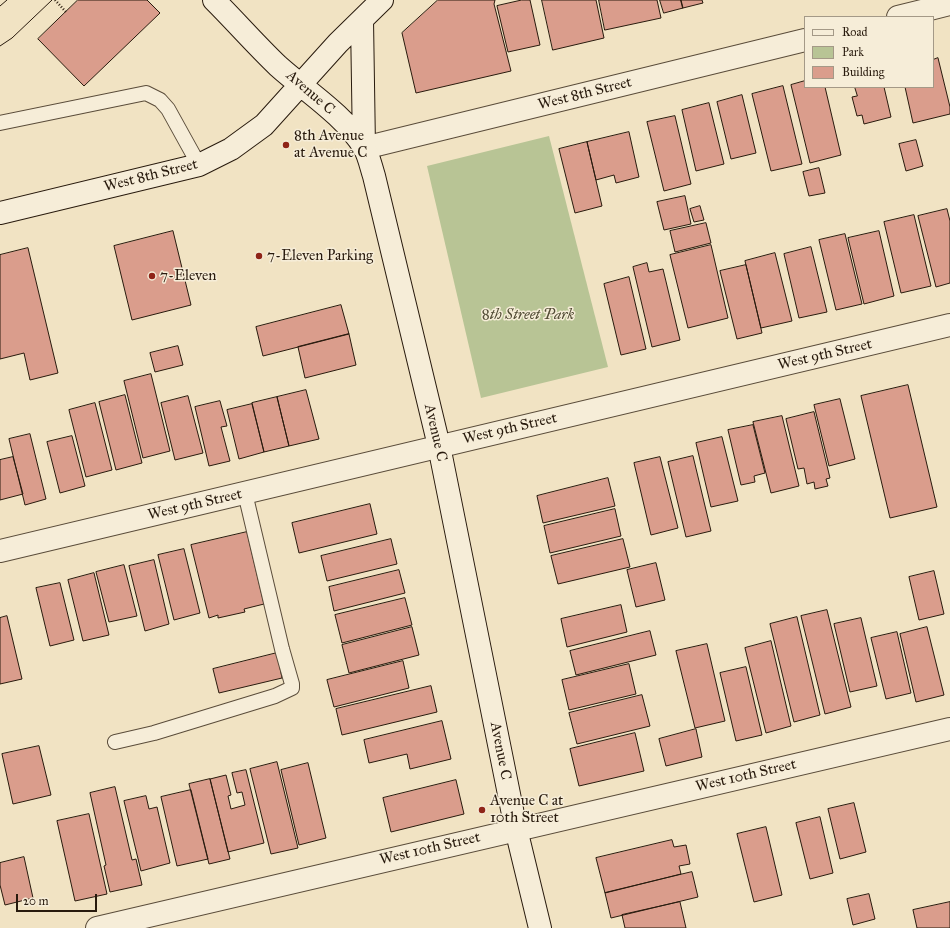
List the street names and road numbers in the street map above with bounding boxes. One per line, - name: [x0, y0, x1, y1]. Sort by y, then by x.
- street label: Avenue C: [282, 67, 338, 119]
- street label: West 8th Street: [536, 74, 634, 114]
- street label: West 8th Street: [102, 156, 200, 196]
- street label: West 9th Street: [776, 335, 874, 375]
- street label: Avenue C: [420, 402, 450, 464]
- street label: West 9th Street: [461, 409, 559, 449]
- street label: West 9th Street: [146, 485, 244, 525]
- street label: Avenue C: [486, 721, 514, 781]
- street label: West 10th Street: [694, 756, 798, 796]
- street label: West 10th Street: [378, 829, 482, 869]

